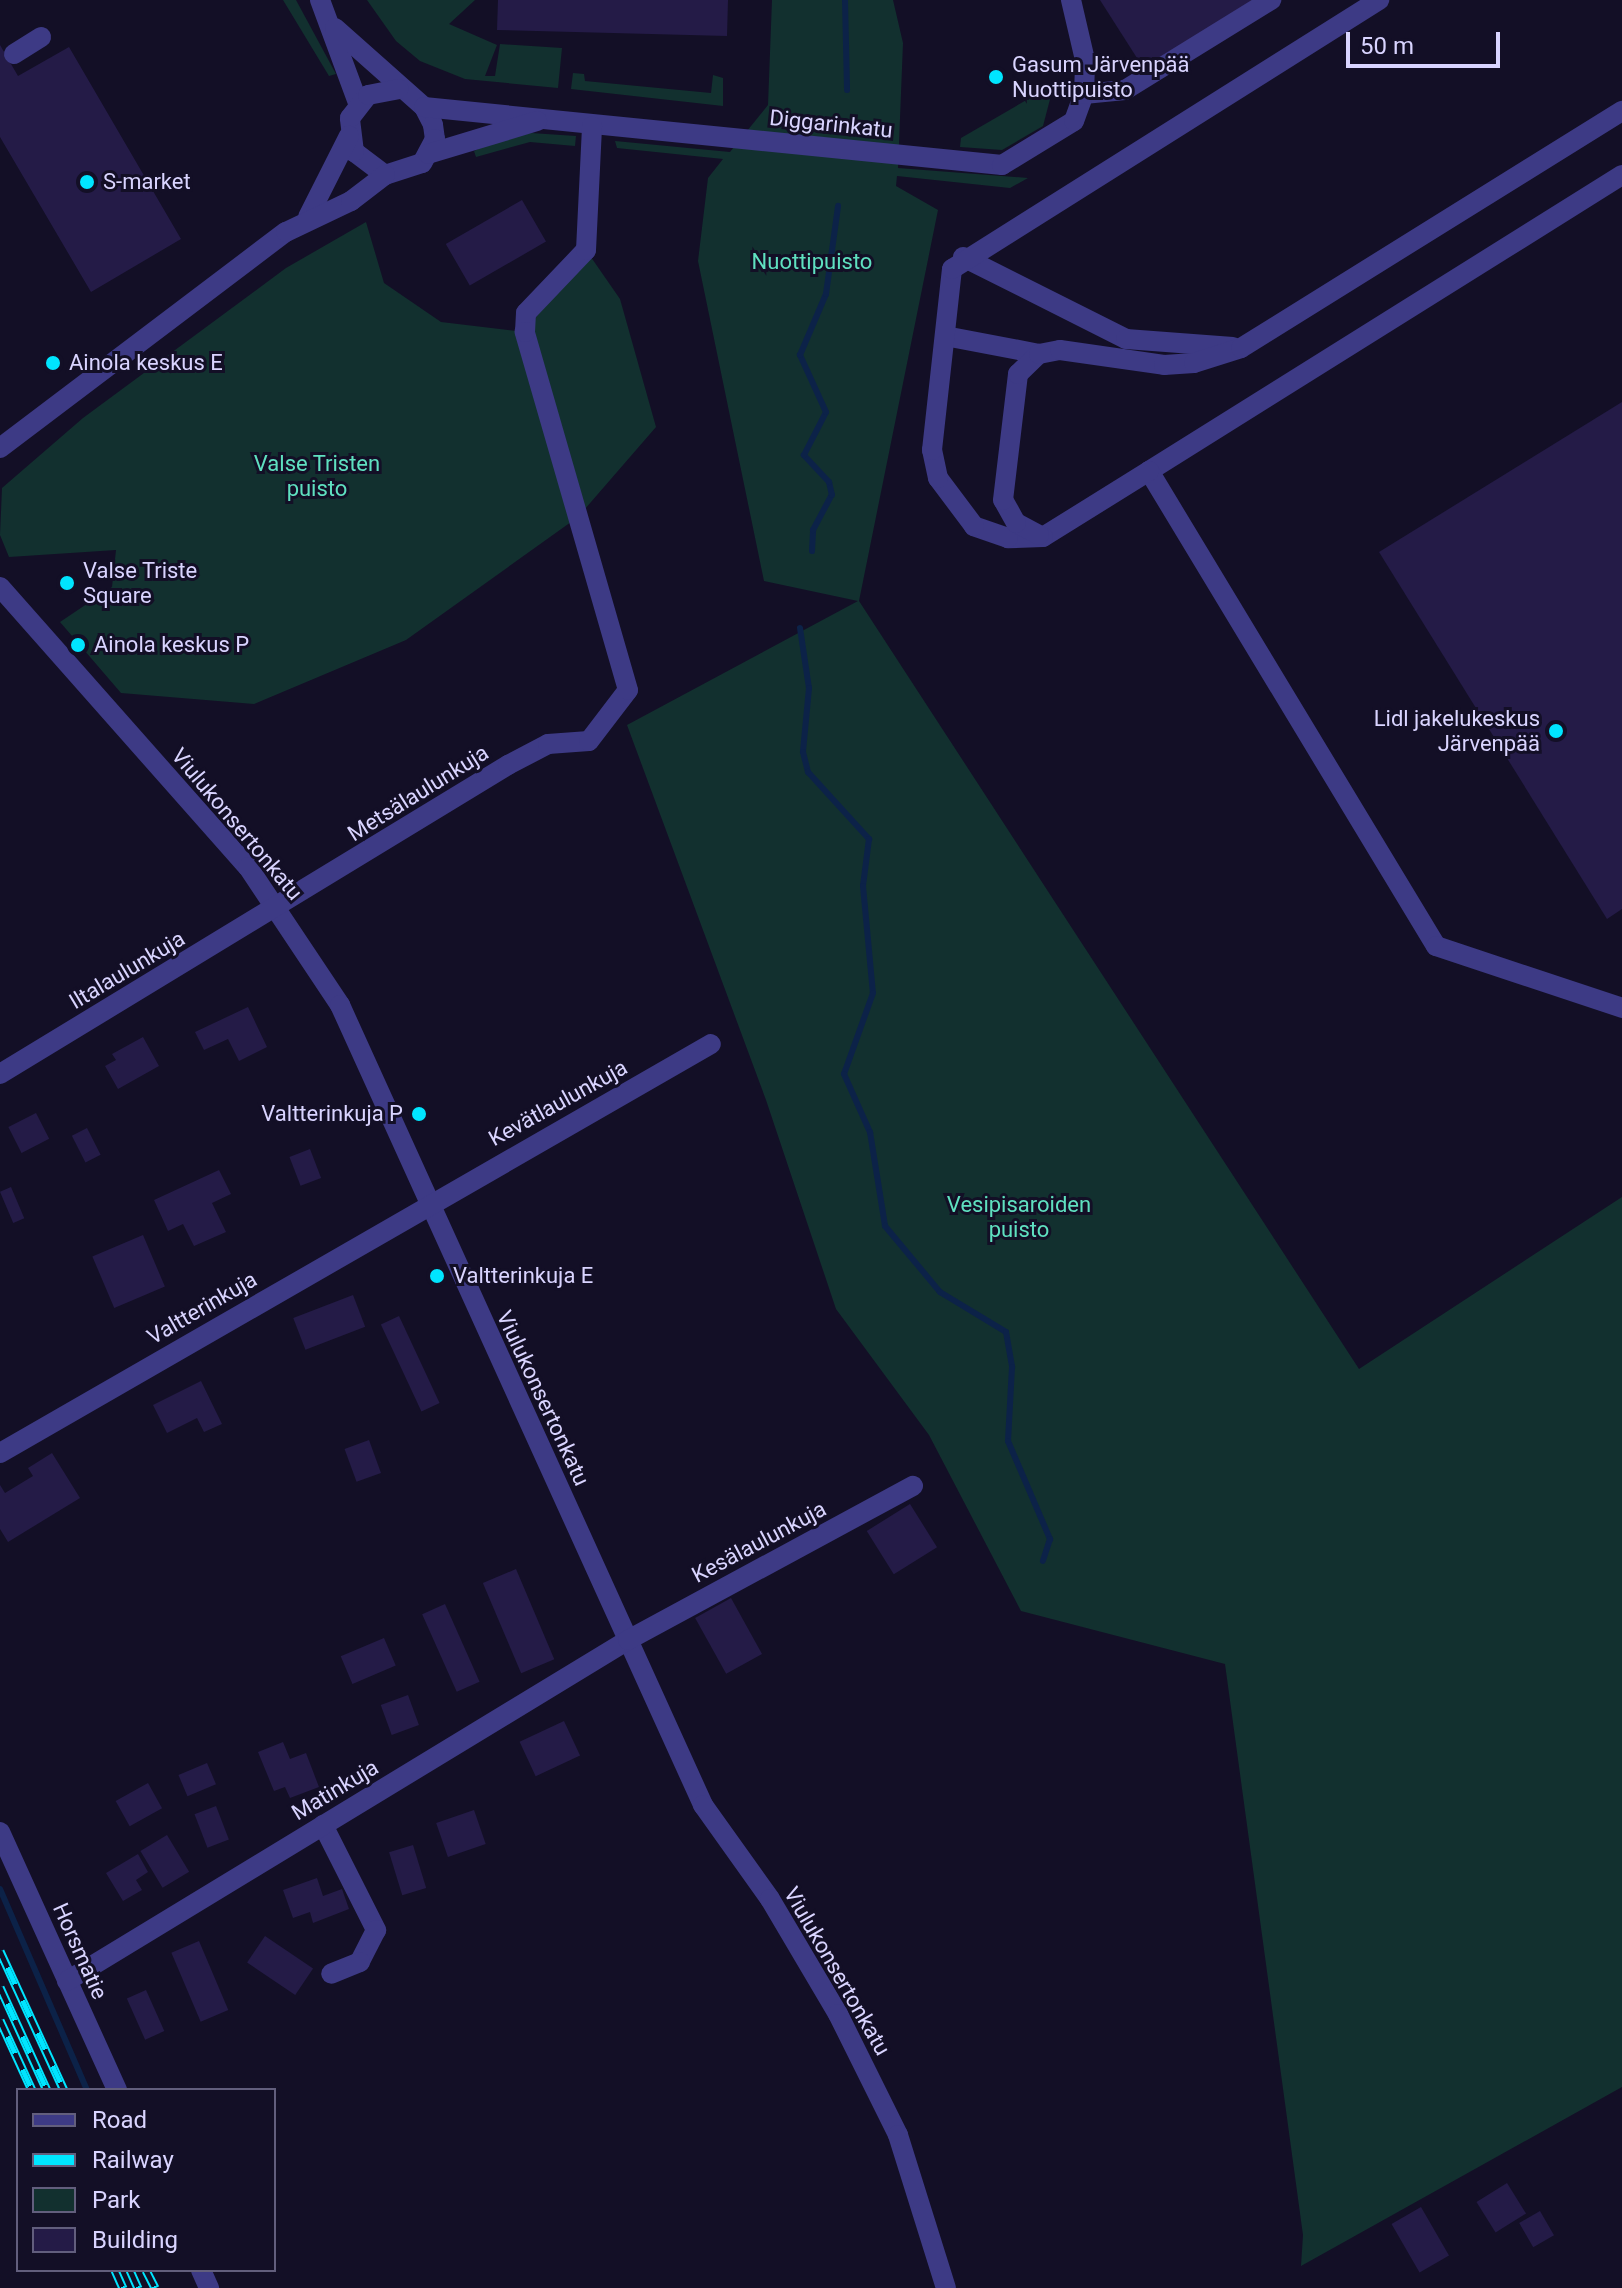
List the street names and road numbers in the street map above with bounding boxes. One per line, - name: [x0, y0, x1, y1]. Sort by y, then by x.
- street label: Diggarinkatu: [768, 104, 894, 144]
- street label: Metsälaulunkuja: [343, 739, 493, 847]
- street label: Viulukonsertonkatu: [166, 743, 308, 905]
- street label: Iltalaulunkuja: [64, 925, 190, 1015]
- street label: Kevätlaulunkuja: [484, 1054, 632, 1152]
- street label: Valtterinkuja: [142, 1266, 262, 1350]
- street label: Viulukonsertonkatu: [491, 1306, 595, 1490]
- street label: Kesälaulunkuja: [687, 1496, 831, 1588]
- street label: Matinkuja: [287, 1754, 383, 1826]
- street label: Viulukonsertonkatu: [778, 1882, 896, 2060]
- street label: Horsmatie: [47, 1899, 113, 2003]

